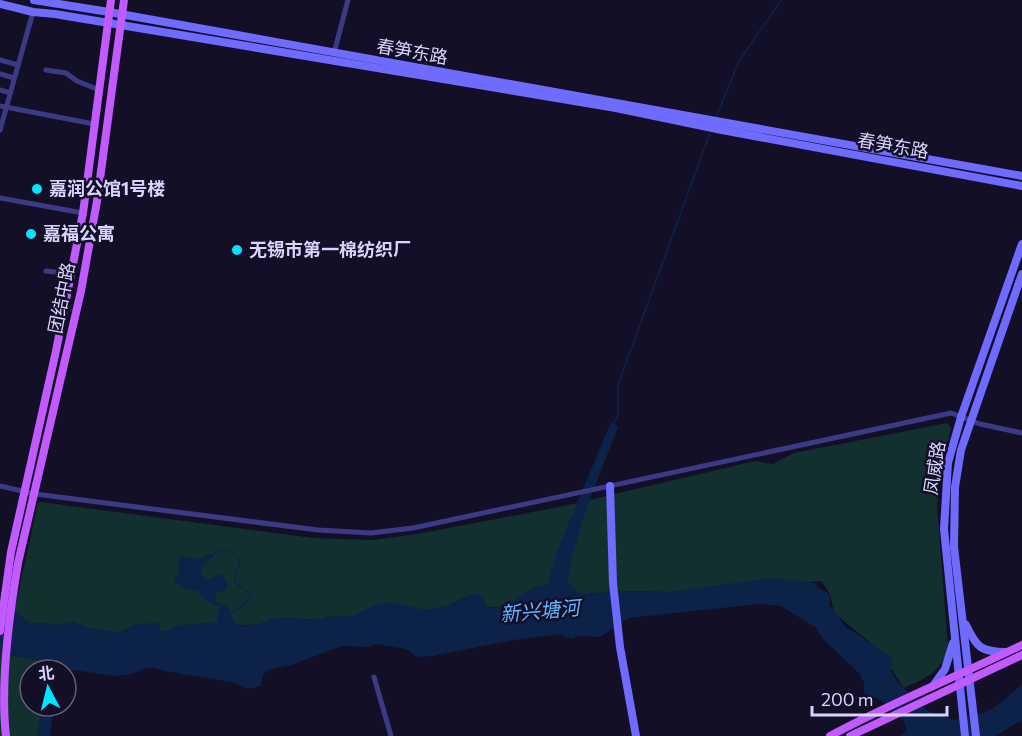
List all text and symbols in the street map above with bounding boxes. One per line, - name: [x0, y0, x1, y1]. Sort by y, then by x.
- street label: 春笋东路: [375, 34, 450, 68]
- street label: 春笋东路: [856, 128, 931, 162]
- place label: 嘉润公馆1号楼: [49, 177, 165, 199]
- marker: 嘉润公馆1号楼: [30, 182, 44, 196]
- place label: 嘉福公寓: [43, 222, 115, 244]
- marker: 嘉福公寓: [24, 227, 38, 241]
- place label: 无锡市第一棉纺织厂: [249, 238, 411, 260]
- marker: 无锡市第一棉纺织厂: [230, 243, 244, 257]
- street label: 团结中路: [43, 260, 79, 335]
- street label: 凤威路: [919, 439, 949, 496]
- water label: 新兴塘河: [499, 594, 585, 625]
- north arrow: [18, 658, 78, 718]
- text: 北: [37, 662, 55, 683]
- scale bar: [812, 679, 947, 717]
- text: 200 m: [821, 688, 874, 710]

